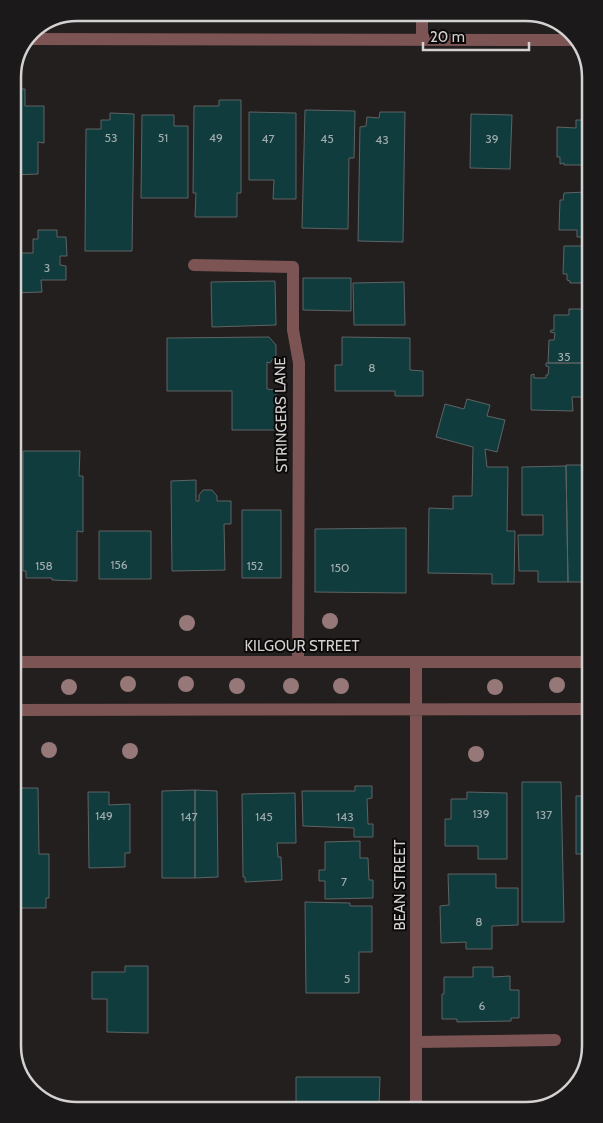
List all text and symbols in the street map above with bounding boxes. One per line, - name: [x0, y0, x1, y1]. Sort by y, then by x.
- scale bar: [423, 20, 529, 52]
- text: 20 m: [430, 28, 465, 46]
- house number: 53: [105, 130, 117, 145]
- house number: 51: [158, 130, 168, 145]
- house number: 49: [209, 130, 223, 145]
- house number: 47: [262, 131, 274, 146]
- house number: 45: [320, 131, 334, 146]
- house number: 39: [485, 131, 499, 146]
- house number: 43: [375, 132, 389, 147]
- house number: 3: [44, 260, 50, 275]
- house number: 35: [558, 349, 570, 364]
- street label: STRINGERS LANE: [271, 357, 291, 473]
- house number: 8: [368, 360, 376, 375]
- house number: 156: [110, 557, 128, 572]
- house number: 158: [35, 558, 53, 573]
- house number: 152: [247, 558, 263, 573]
- house number: 150: [331, 560, 349, 575]
- street label: KILGOUR STREET: [245, 637, 359, 655]
- house number: 139: [472, 806, 490, 821]
- house number: 137: [536, 807, 552, 822]
- house number: 149: [95, 808, 113, 823]
- house number: 147: [181, 809, 197, 824]
- house number: 145: [255, 809, 273, 824]
- house number: 143: [336, 809, 354, 824]
- street label: BEAN STREET: [391, 840, 409, 930]
- house number: 7: [341, 874, 347, 889]
- house number: 8: [475, 914, 483, 929]
- house number: 5: [344, 971, 350, 986]
- house number: 6: [479, 998, 486, 1013]

